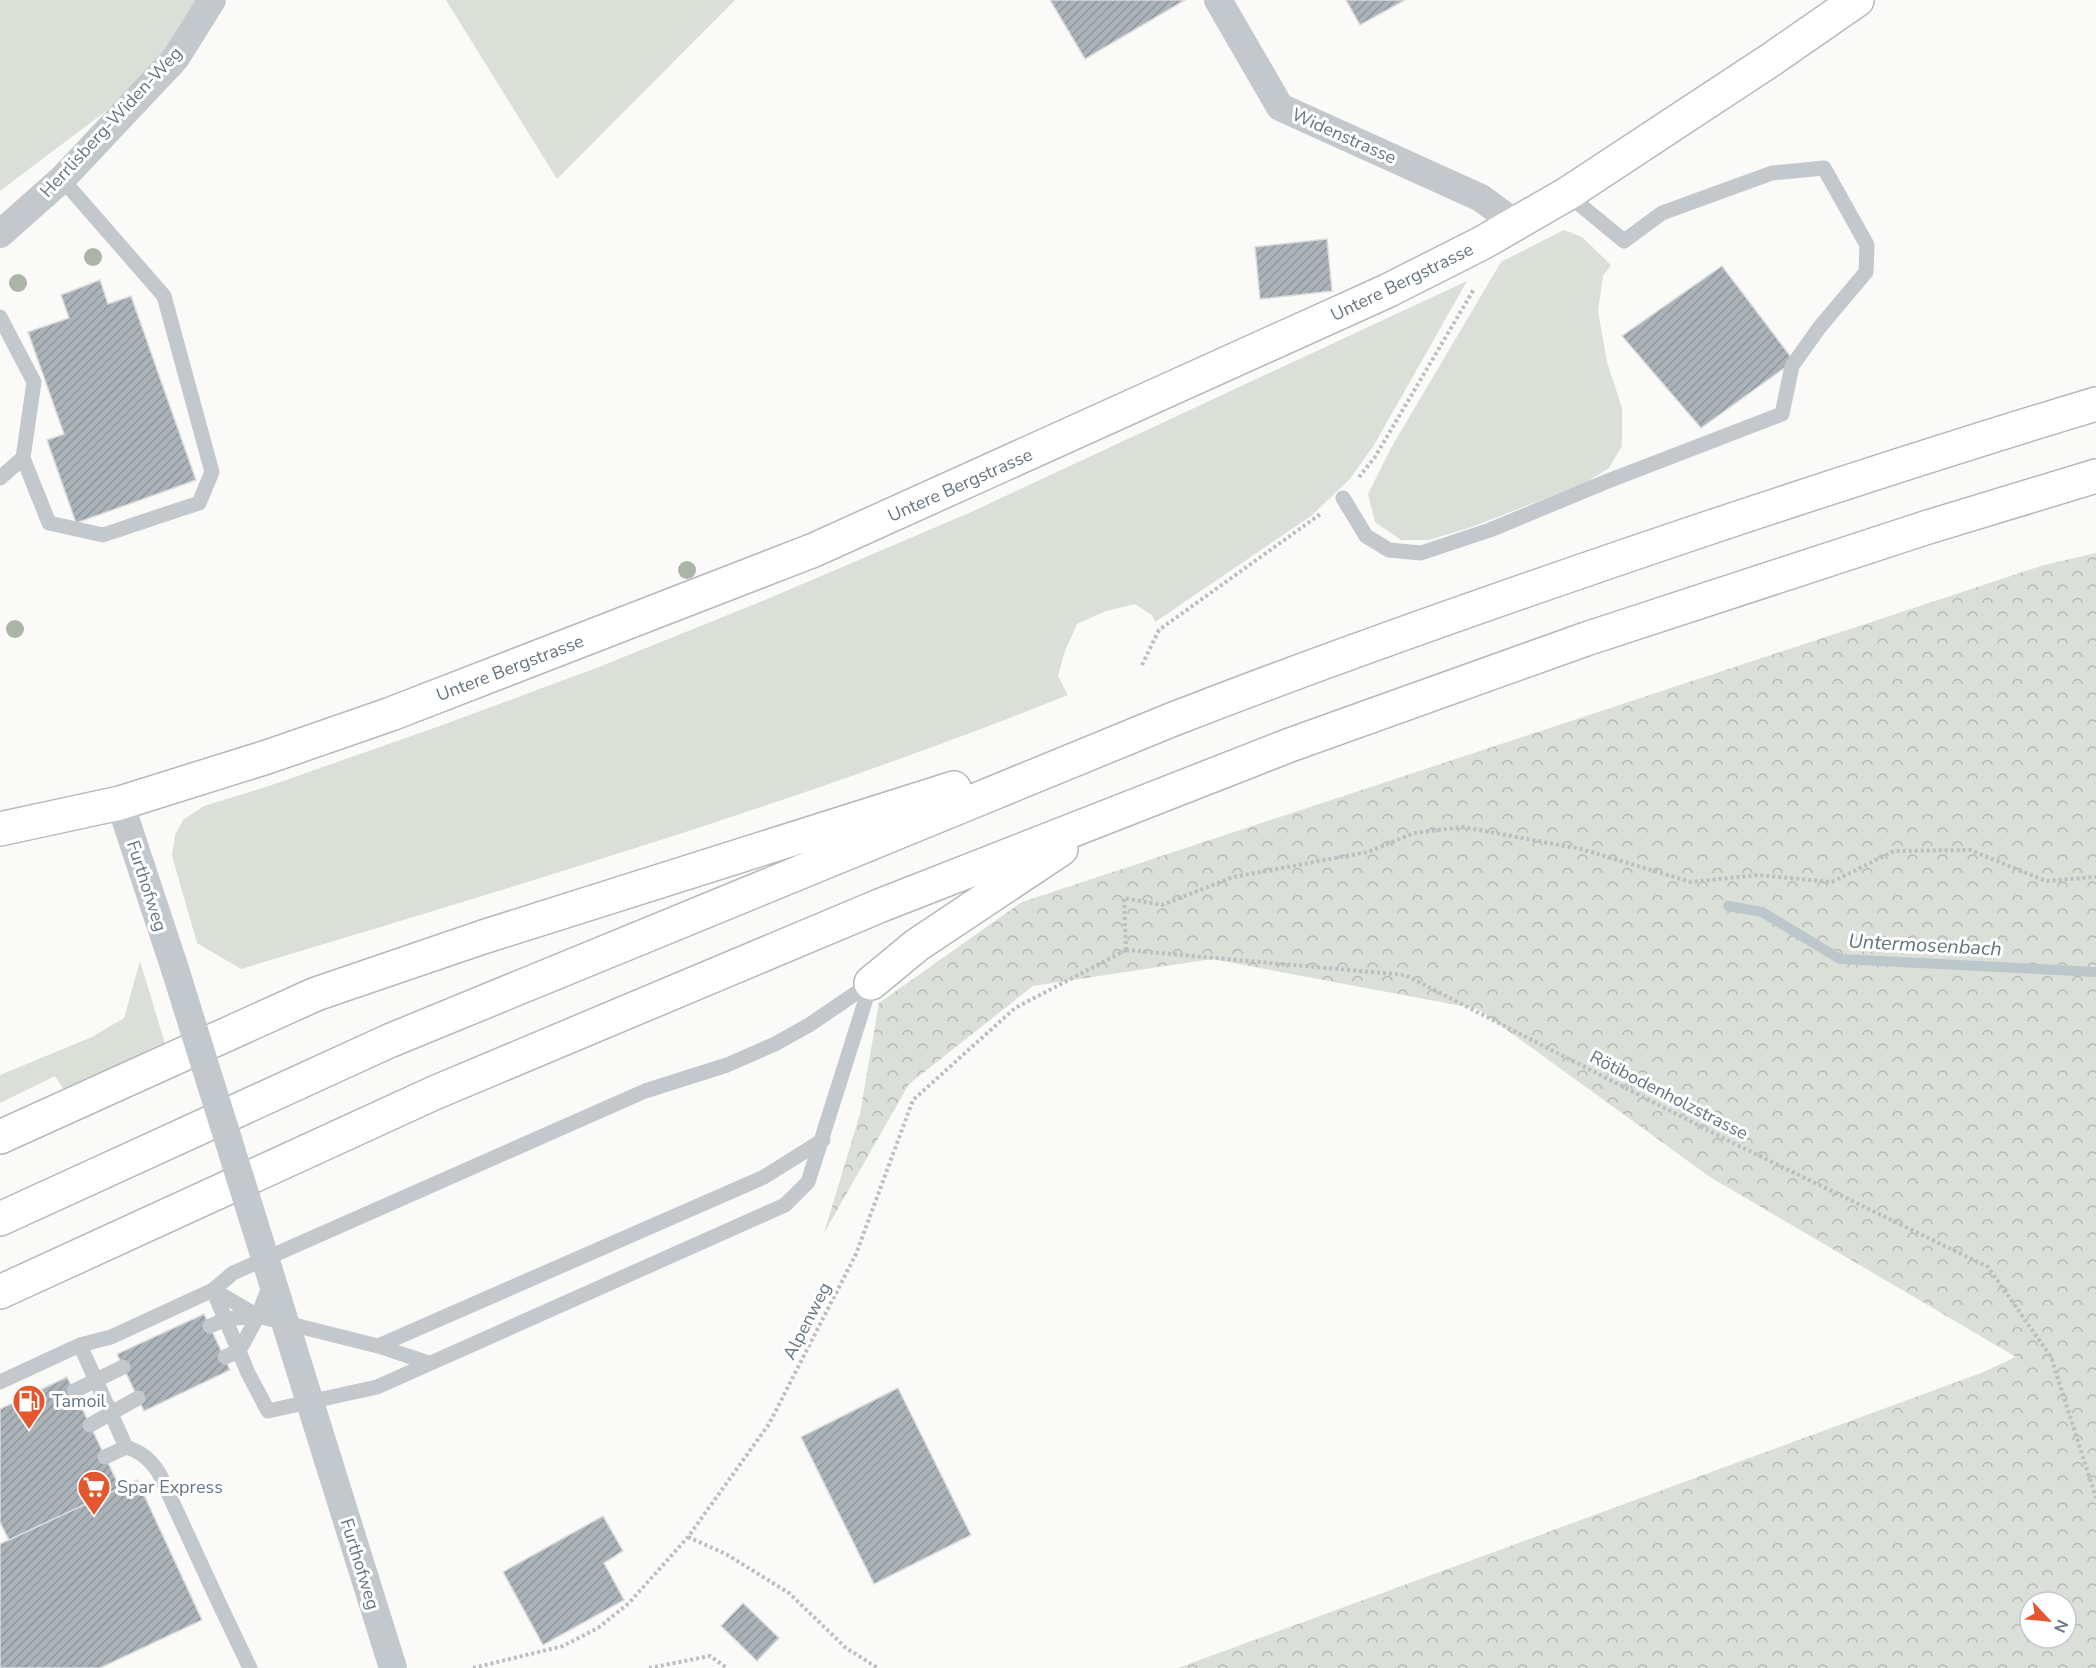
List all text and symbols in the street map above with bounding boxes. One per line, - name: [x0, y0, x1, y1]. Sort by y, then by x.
- street label: Herrlisberg-Widen-Weg: [35, 41, 187, 203]
- street label: Widenstrasse: [1288, 102, 1400, 170]
- street label: Untere Bergstrasse: [1327, 237, 1477, 327]
- street label: Untere Bergstrasse: [884, 442, 1036, 528]
- street label: Untere Bergstrasse: [433, 629, 587, 707]
- street label: Furthofweg: [121, 838, 173, 934]
- water label: Untermosenbach: [1848, 928, 2002, 962]
- street label: Rötibodenholzstrasse: [1586, 1045, 1752, 1145]
- street label: Alpenweg: [777, 1278, 837, 1364]
- fuel station icon: Tamoil: [11, 1383, 47, 1430]
- place label: Tamoil: [52, 1389, 107, 1413]
- supermarket icon: Spar Express: [76, 1469, 112, 1516]
- place label: Spar Express: [117, 1475, 223, 1499]
- street label: Furthofweg: [335, 1515, 385, 1613]
- north arrow: [2018, 1590, 2078, 1650]
- text: N: [2048, 1616, 2073, 1636]

